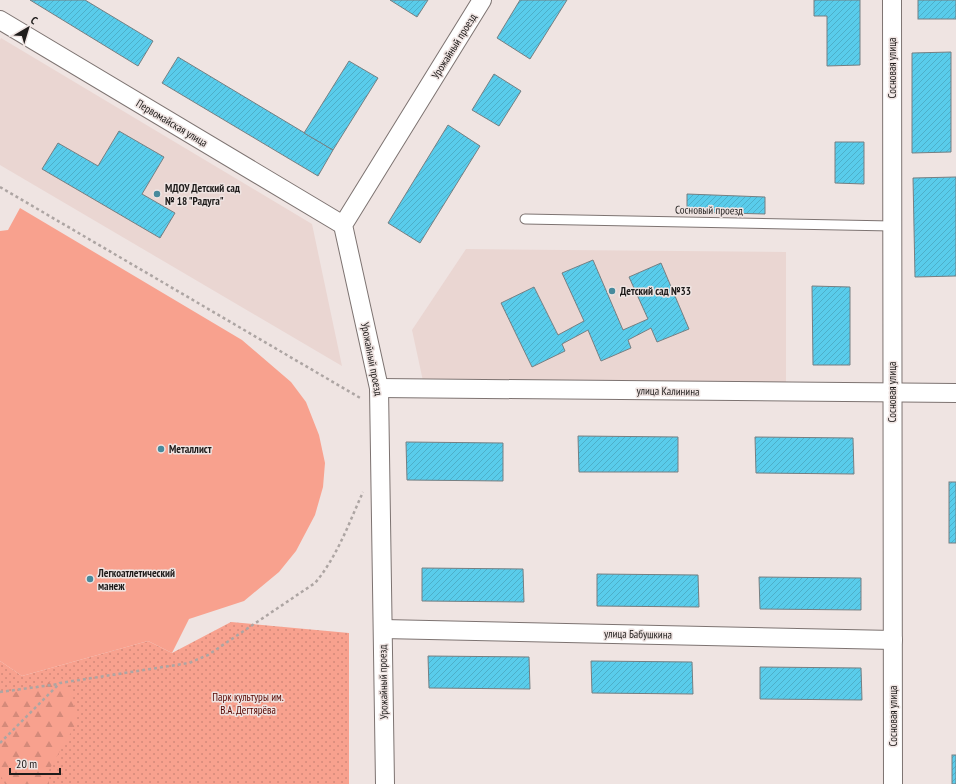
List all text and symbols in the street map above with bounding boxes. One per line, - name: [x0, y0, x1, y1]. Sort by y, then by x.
- north arrow: [8, 8, 48, 48]
- street label: Урожайный проезд: [428, 11, 480, 81]
- text: С: [28, 13, 40, 27]
- street label: Сосновая улица: [885, 38, 899, 98]
- street label: Первомайская улица: [134, 96, 210, 150]
- place label: МДОУ Детский сад № 18 "Радуга": [165, 181, 241, 208]
- marker: МДОУ Детский сад № 18 "Радуга": [152, 189, 162, 199]
- street label: Сосновый проезд: [675, 202, 743, 218]
- place label: Детский сад №33: [620, 284, 691, 298]
- marker: Детский сад №33: [607, 286, 617, 296]
- street label: Урожайный проезд: [358, 321, 386, 397]
- street label: Сосновая улица: [885, 362, 899, 422]
- street label: улица Калинина: [636, 383, 700, 399]
- place label: Металлист: [169, 442, 212, 456]
- marker: Металлист: [156, 444, 166, 454]
- place label: Легкоатлетический манеж: [97, 566, 175, 593]
- marker: Легкоатлетический манеж: [85, 574, 95, 584]
- street label: улица Бабушкина: [604, 626, 672, 642]
- street label: Урожайный проезд: [375, 644, 391, 719]
- street label: Сосновая улица: [886, 686, 900, 746]
- park label: Парк культуры им. В.А. Дегтярёва: [212, 690, 284, 717]
- scale bar: [10, 750, 60, 776]
- text: 20 m: [16, 756, 37, 771]

